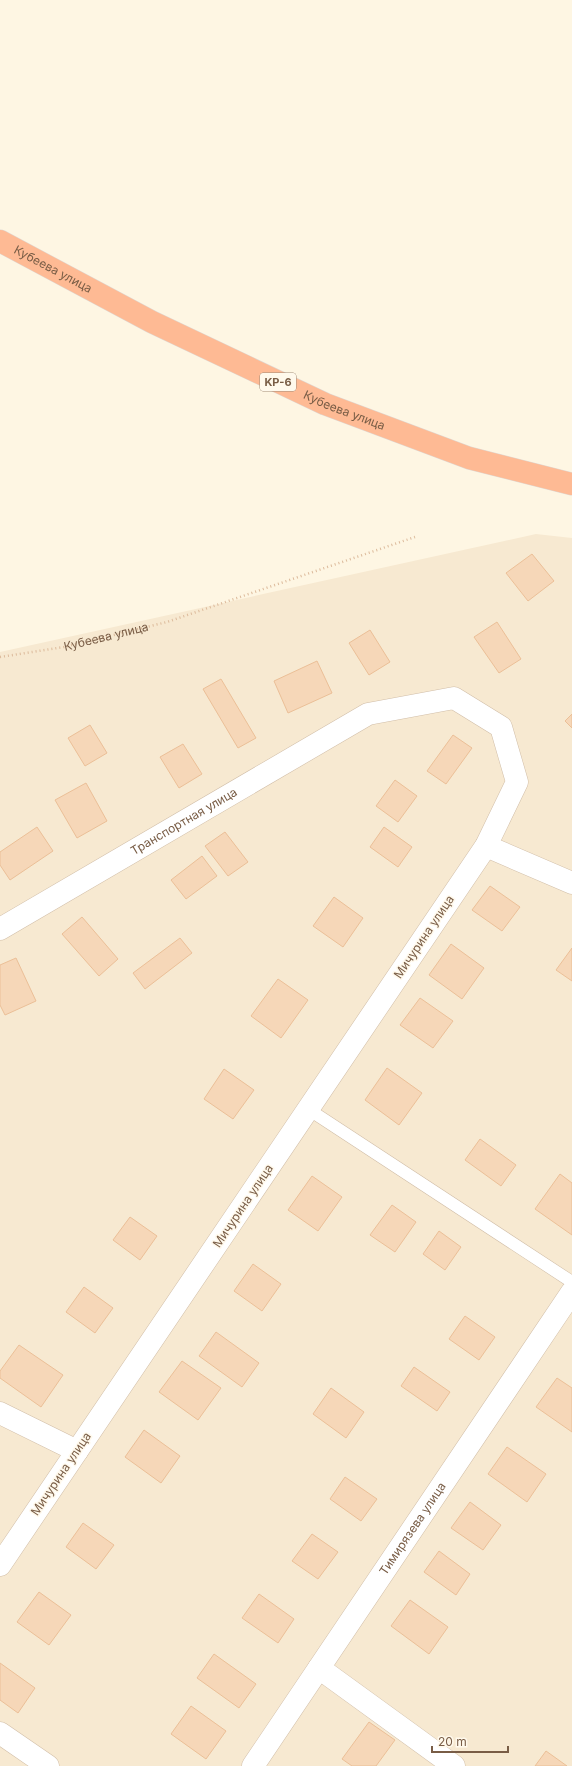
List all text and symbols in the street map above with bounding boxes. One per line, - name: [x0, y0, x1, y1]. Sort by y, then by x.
- street label: Кубеева улица: [11, 242, 95, 296]
- road number: KP-6: [260, 373, 296, 391]
- street label: Кубеева улица: [301, 387, 387, 433]
- street label: Кубеева улица: [62, 619, 150, 654]
- street label: Транспортная улица: [128, 784, 240, 858]
- street label: Мичурина улица: [390, 892, 457, 981]
- street label: Мичурина улица: [209, 1161, 276, 1250]
- street label: Мичурина улица: [27, 1429, 94, 1518]
- street label: Тимирязева улица: [376, 1479, 449, 1578]
- scale bar: [432, 1728, 508, 1754]
- text: 20 m: [438, 1734, 467, 1749]

